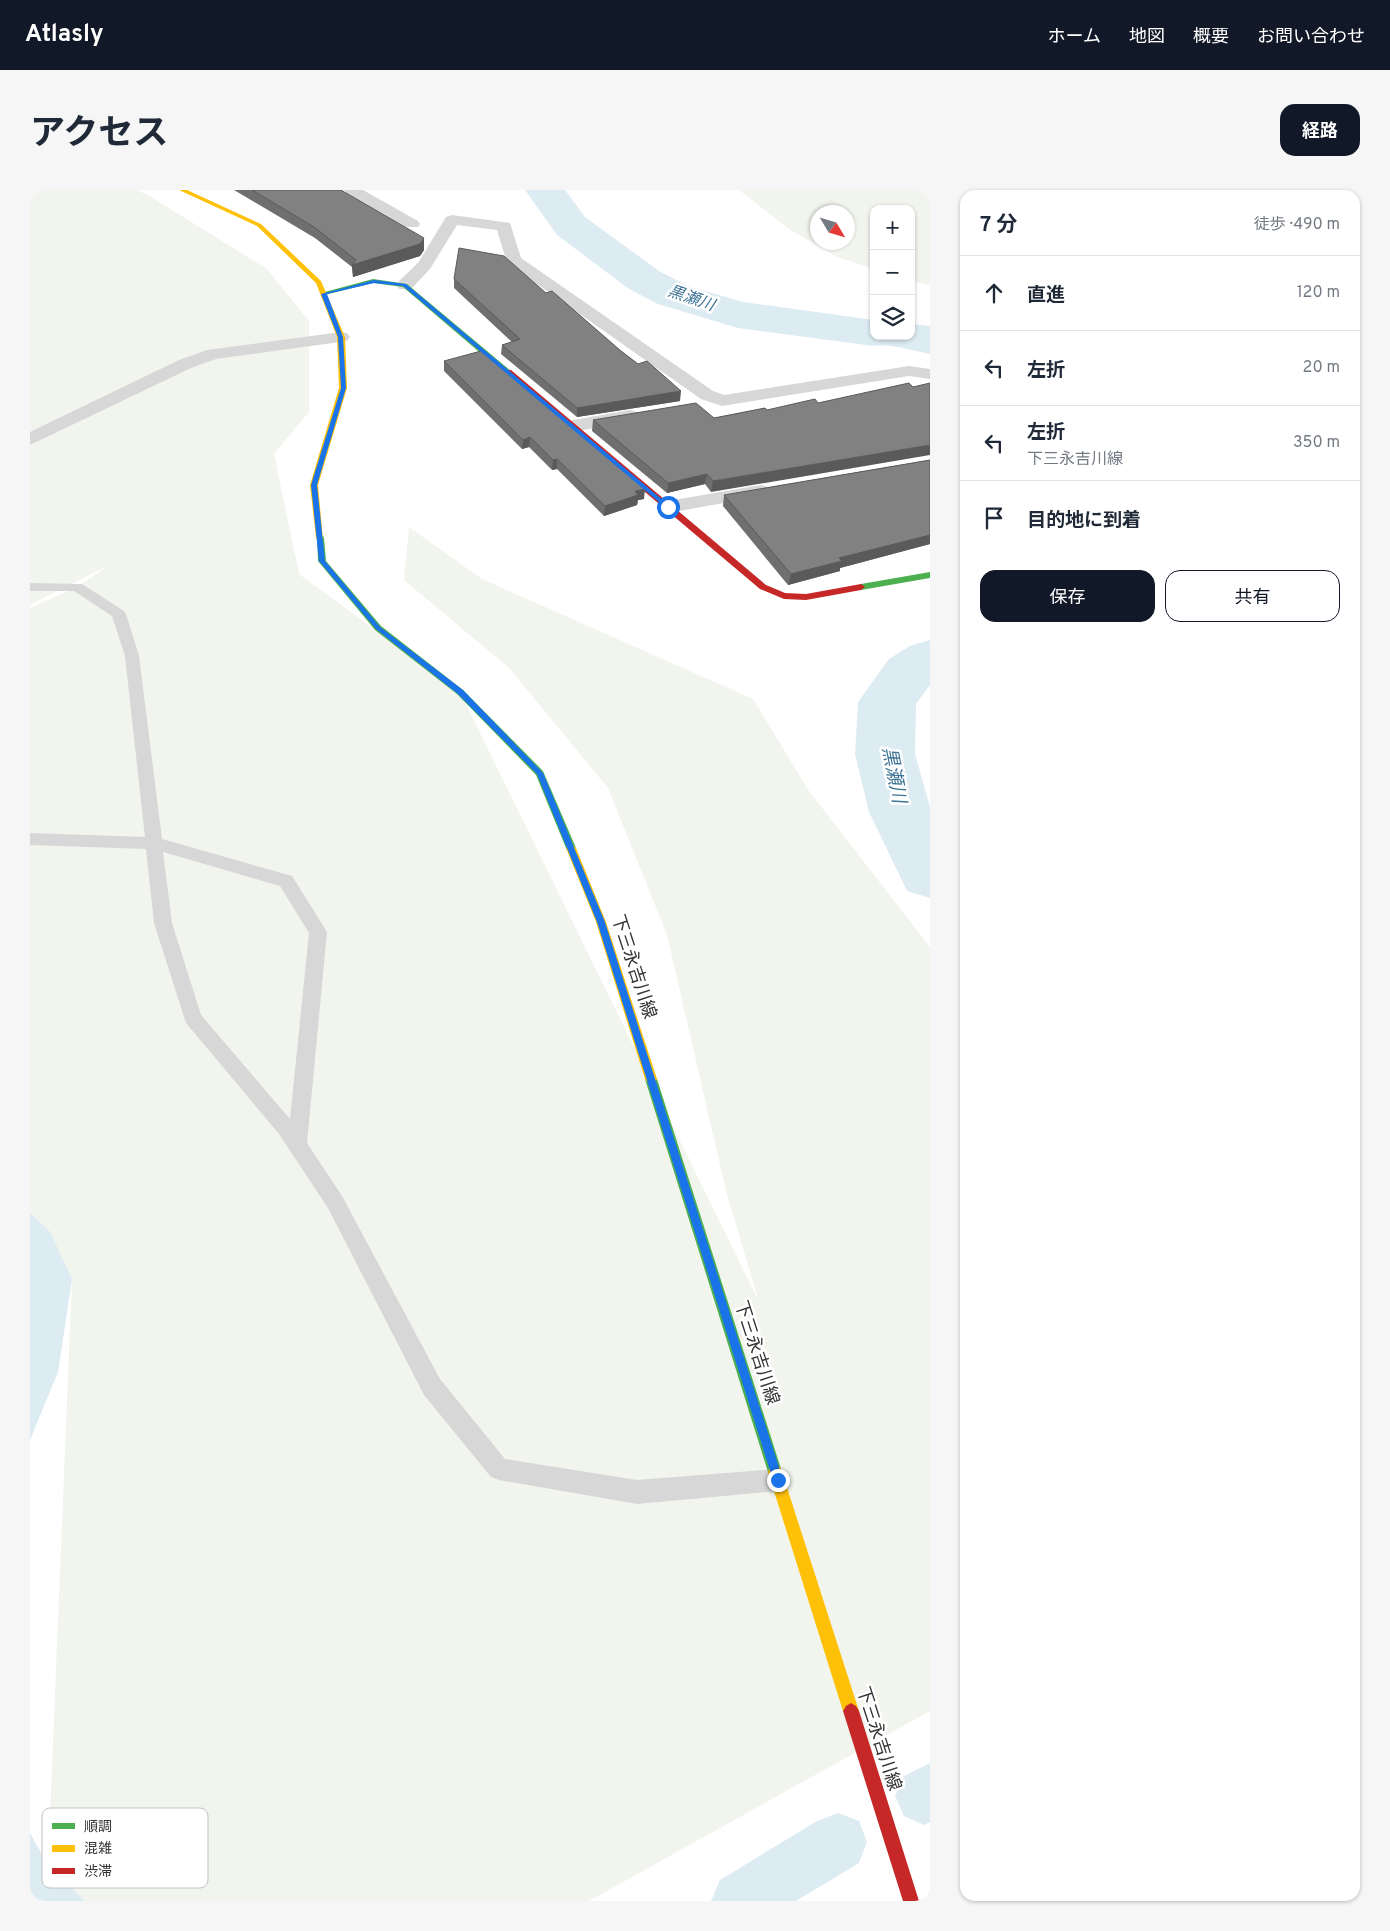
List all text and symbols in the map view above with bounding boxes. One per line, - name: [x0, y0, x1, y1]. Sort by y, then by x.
- text: Atlasly: [25, 20, 104, 50]
- text: ホーム: [1048, 26, 1101, 49]
- text: 地図: [1129, 26, 1165, 49]
- text: 概要: [1193, 26, 1229, 49]
- text: お問い合わせ: [1257, 26, 1365, 49]
- button: 経路: [1280, 104, 1360, 156]
- text: アクセス: [30, 113, 168, 157]
- north arrow: [810, 205, 855, 250]
- map controls: [870, 205, 915, 340]
- button: +: [870, 205, 915, 250]
- text: 7 分: [980, 212, 1018, 239]
- text: 徒歩 · 490 m: [1254, 215, 1340, 235]
- button: −: [870, 250, 915, 295]
- icon: ahead: [980, 279, 1008, 307]
- water label: 黒瀬川: [665, 282, 719, 317]
- text: 120 m: [1297, 283, 1340, 303]
- text: 直進: [1027, 284, 1065, 308]
- button: layers: [870, 295, 915, 340]
- icon: left: [980, 354, 1008, 382]
- text: 20 m: [1303, 358, 1340, 378]
- text: 左折: [1027, 359, 1065, 383]
- text: 左折: [1027, 421, 1065, 445]
- icon: left: [980, 429, 1008, 457]
- text: 350 m: [1293, 433, 1340, 453]
- text: 下三永吉川線: [1027, 450, 1123, 470]
- route start: [657, 496, 680, 519]
- icon: arrive: [980, 504, 1008, 532]
- text: 目的地に到着: [1027, 509, 1141, 533]
- button: 保存: [980, 570, 1155, 622]
- button: 共有: [1165, 570, 1340, 622]
- water label: 黒瀬川: [876, 745, 911, 807]
- street label: 下三永吉川線: [605, 912, 661, 1022]
- street label: 下三永吉川線: [728, 1298, 784, 1408]
- route end: [767, 1469, 790, 1492]
- street label: 下三永吉川線: [850, 1684, 906, 1794]
- legend: [42, 1808, 208, 1888]
- text: 順調: [84, 1819, 112, 1836]
- text: 混雑: [84, 1840, 112, 1858]
- text: 渋滞: [84, 1864, 112, 1881]

